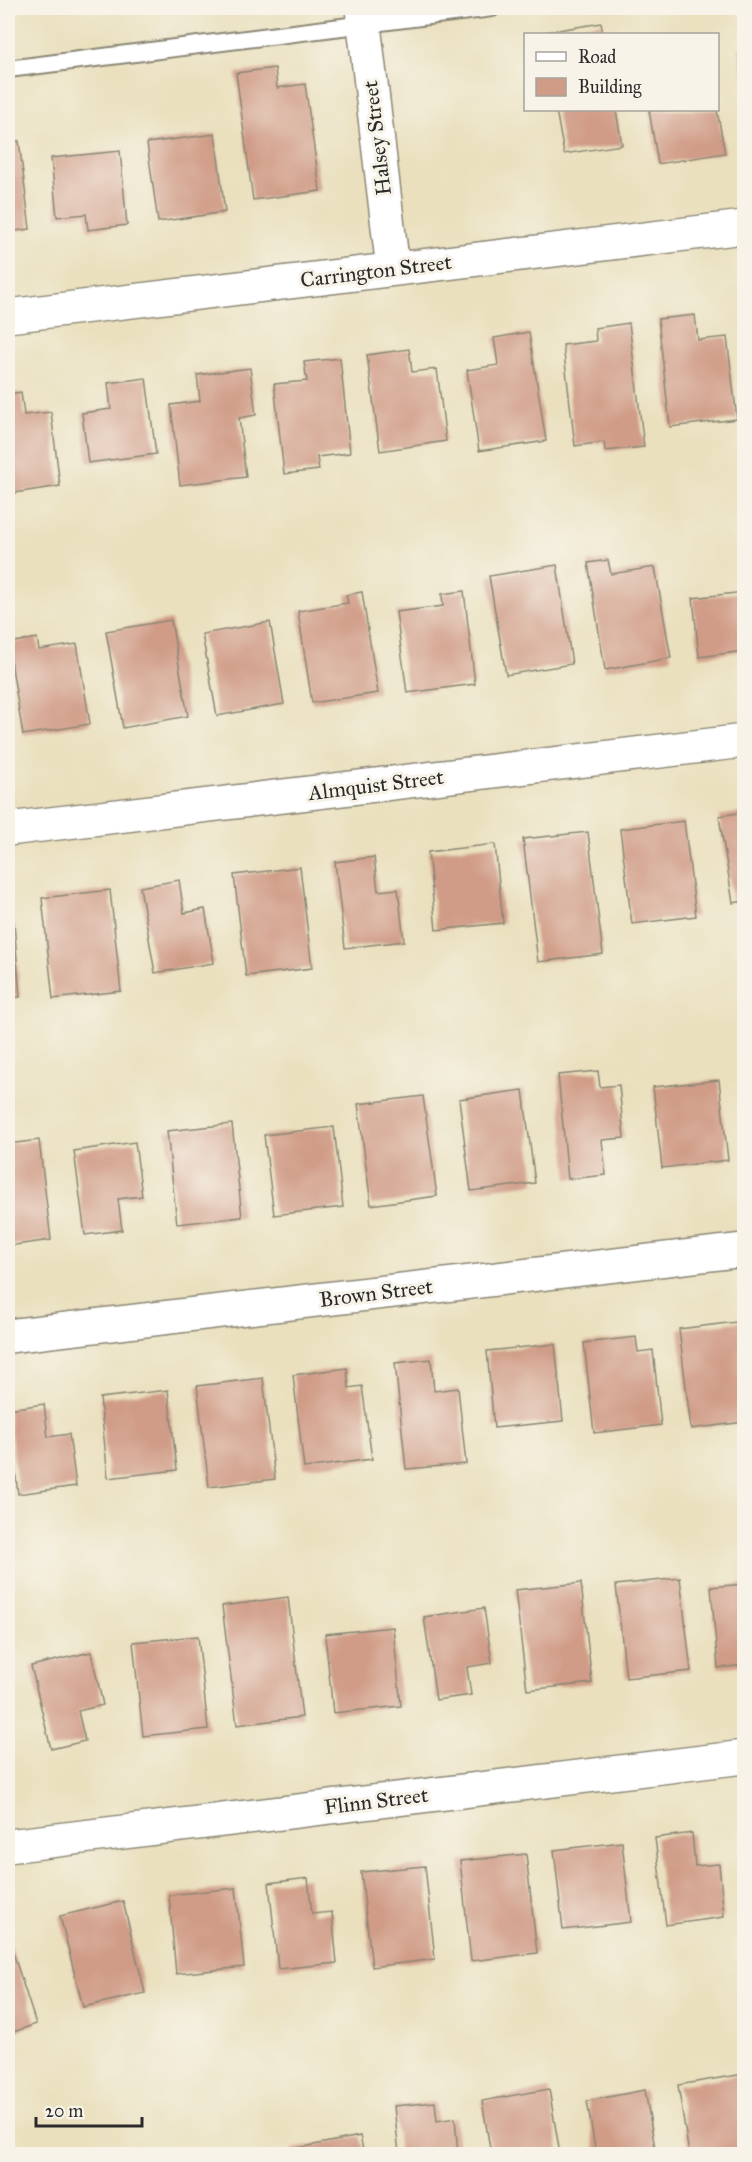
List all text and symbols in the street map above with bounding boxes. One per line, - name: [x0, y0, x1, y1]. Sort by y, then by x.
- legend: [524, 33, 719, 111]
- text: Road: [578, 46, 616, 68]
- text: Building: [578, 76, 642, 99]
- street label: Halsey Street: [357, 79, 397, 197]
- street label: Carrington Street: [299, 249, 454, 293]
- street label: Almquist Street: [306, 764, 446, 806]
- street label: Brown Street: [318, 1273, 435, 1313]
- street label: Flinn Street: [323, 1782, 430, 1820]
- scale bar: [36, 2090, 142, 2128]
- text: 20 m: [45, 2100, 83, 2122]

